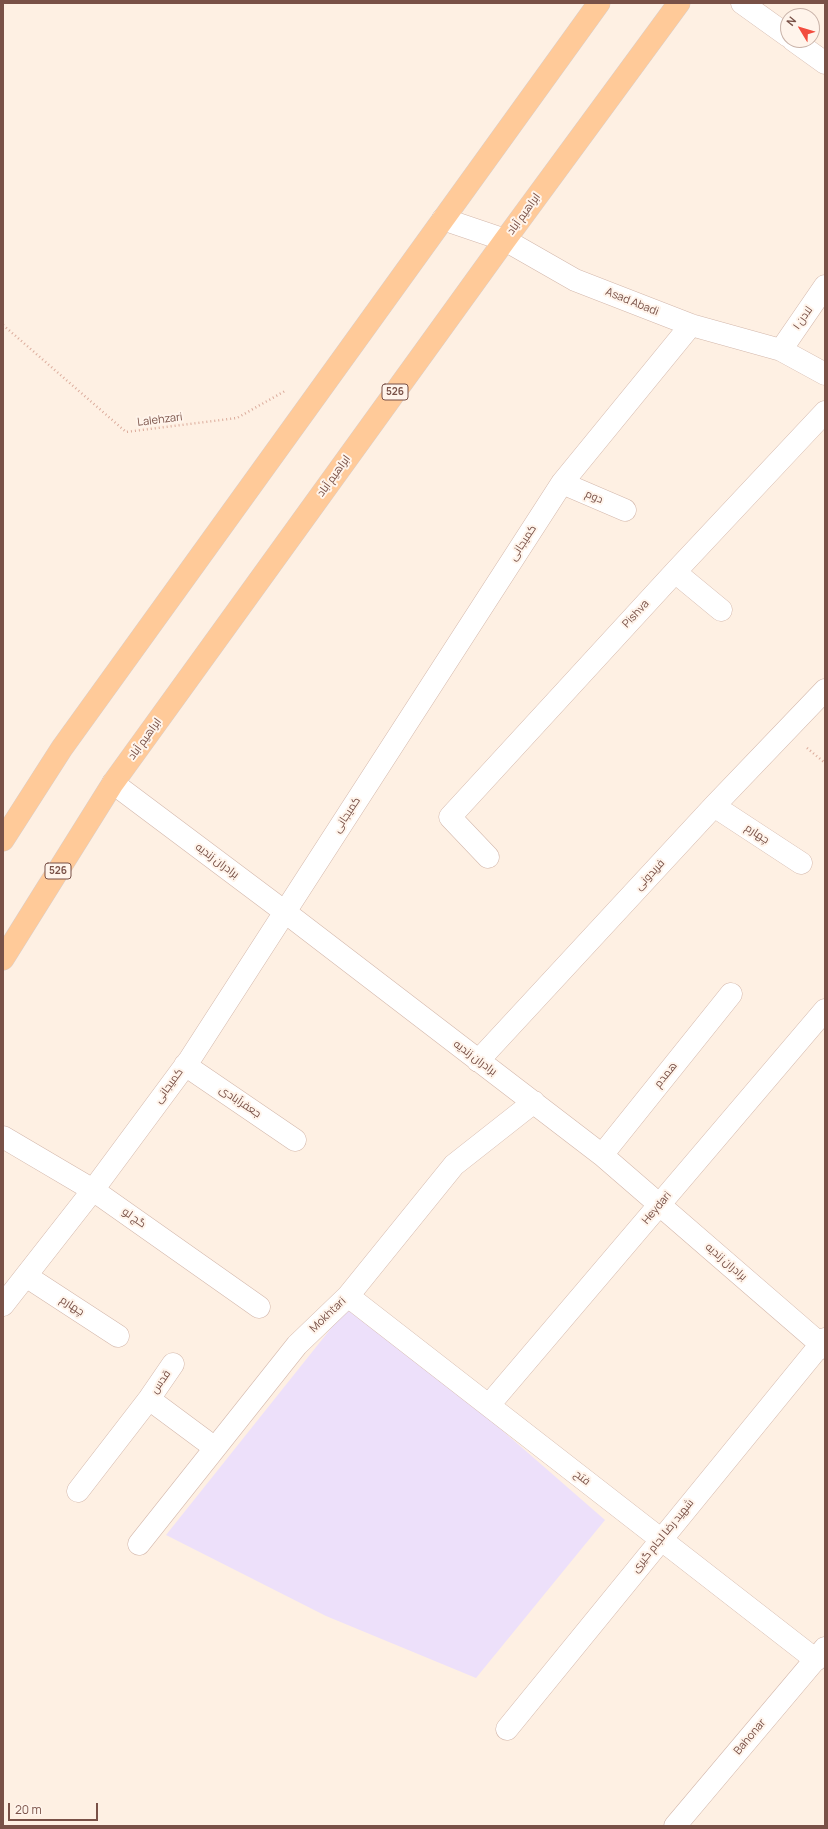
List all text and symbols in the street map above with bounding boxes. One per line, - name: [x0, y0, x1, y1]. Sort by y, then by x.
- north arrow: [780, 8, 820, 48]
- text: N: [783, 13, 799, 29]
- street label: ابراهیم آباد: [505, 191, 543, 237]
- street label: Asad Abadi: [603, 285, 661, 319]
- street label: لادن ۱: [790, 304, 816, 332]
- road number: 526: [382, 384, 408, 400]
- street label: Lalehzari: [137, 411, 183, 429]
- street label: ابراهیم آباد: [315, 453, 353, 499]
- street label: دوم: [583, 487, 605, 507]
- street label: کمیجانی: [507, 523, 539, 563]
- street label: Pishva: [620, 597, 652, 631]
- street label: ابراهیم آباد: [126, 716, 164, 762]
- street label: کمیجانی: [331, 795, 363, 835]
- street label: چهارم: [742, 821, 772, 847]
- street label: برادران زندیه: [193, 840, 241, 882]
- street label: فریدونی: [632, 857, 668, 893]
- road number: 526: [45, 863, 71, 879]
- street label: برادران زندیه: [451, 1037, 499, 1079]
- street label: همدم: [652, 1060, 680, 1090]
- street label: کمیجانی: [152, 1066, 186, 1106]
- street label: جعفرآبادی: [217, 1083, 263, 1121]
- street label: Heydari: [640, 1189, 674, 1227]
- street label: گچ لو: [120, 1205, 148, 1231]
- street label: برادران زندیه: [702, 1240, 750, 1284]
- street label: چهارم: [57, 1293, 87, 1319]
- street label: Mokhtari: [307, 1295, 349, 1335]
- street label: قدس: [148, 1368, 174, 1396]
- street label: فتح: [571, 1468, 593, 1488]
- street label: شهید رضا لجام گیری: [629, 1497, 697, 1575]
- street label: Bahonar: [731, 1716, 769, 1758]
- scale bar: [10, 1795, 100, 1821]
- text: 20 m: [15, 1801, 42, 1818]

